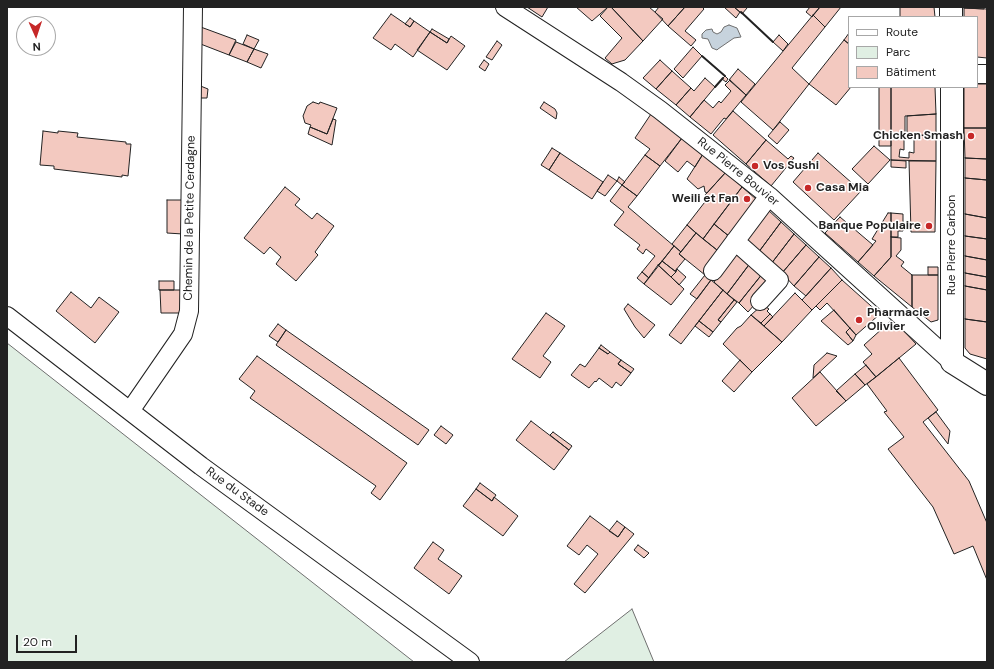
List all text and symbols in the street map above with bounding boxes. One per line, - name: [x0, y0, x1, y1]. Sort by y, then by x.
- north arrow: [16, 16, 56, 56]
- legend: [848, 16, 978, 88]
- text: Route: [886, 24, 918, 40]
- text: N: [32, 40, 41, 54]
- text: Parc: [886, 44, 910, 60]
- text: Bâtiment: [886, 64, 936, 80]
- place label: Chicken Smash: [873, 129, 963, 143]
- marker: Chicken Smash: [966, 131, 976, 141]
- street label: Chemin de la Petite Cerdagne: [181, 135, 199, 301]
- street label: Rue Pierre Bouvier: [694, 135, 782, 209]
- place label: Vos Sushi: [763, 159, 819, 173]
- marker: Vos Sushi: [750, 161, 760, 171]
- place label: Casa Mia: [816, 181, 869, 195]
- marker: Casa Mia: [803, 183, 813, 193]
- place label: Weili et Fan: [672, 192, 739, 206]
- marker: Weili et Fan: [742, 194, 752, 204]
- street label: Rue Pierre Carbon: [945, 195, 959, 295]
- place label: Banque Populaire: [818, 219, 921, 233]
- marker: Banque Populaire: [924, 221, 934, 231]
- place label: Pharmacie Olivier: [867, 306, 930, 334]
- marker: Pharmacie Olivier: [854, 315, 864, 325]
- street label: Rue du Stade: [203, 464, 271, 520]
- scale bar: [18, 627, 79, 653]
- text: 20 m: [23, 634, 52, 650]

